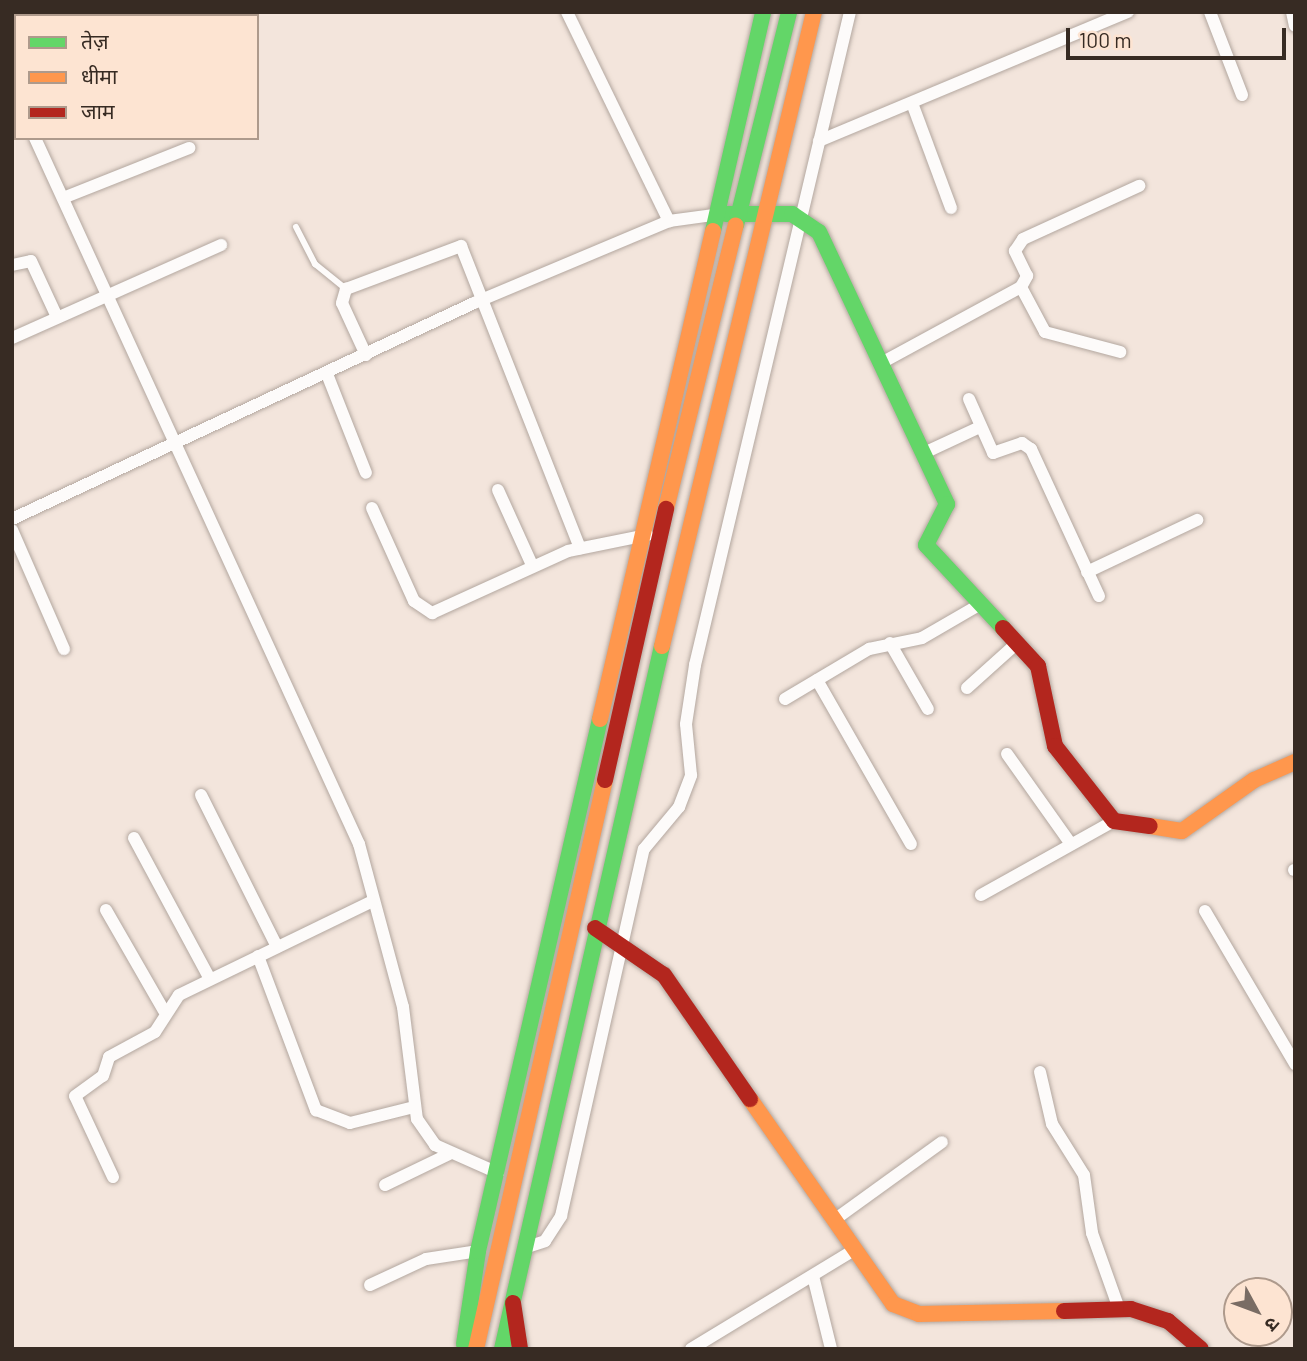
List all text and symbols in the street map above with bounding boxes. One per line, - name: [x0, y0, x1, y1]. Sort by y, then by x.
- legend: [14, 14, 259, 140]
- scale bar: [1069, 14, 1290, 58]
- text: 100 m: [1079, 27, 1132, 52]
- text: तेज़: [81, 28, 109, 53]
- text: धीमा: [81, 63, 117, 88]
- text: जाम: [81, 98, 115, 123]
- north arrow: [1223, 1277, 1293, 1347]
- text: उ: [1260, 1313, 1285, 1337]

